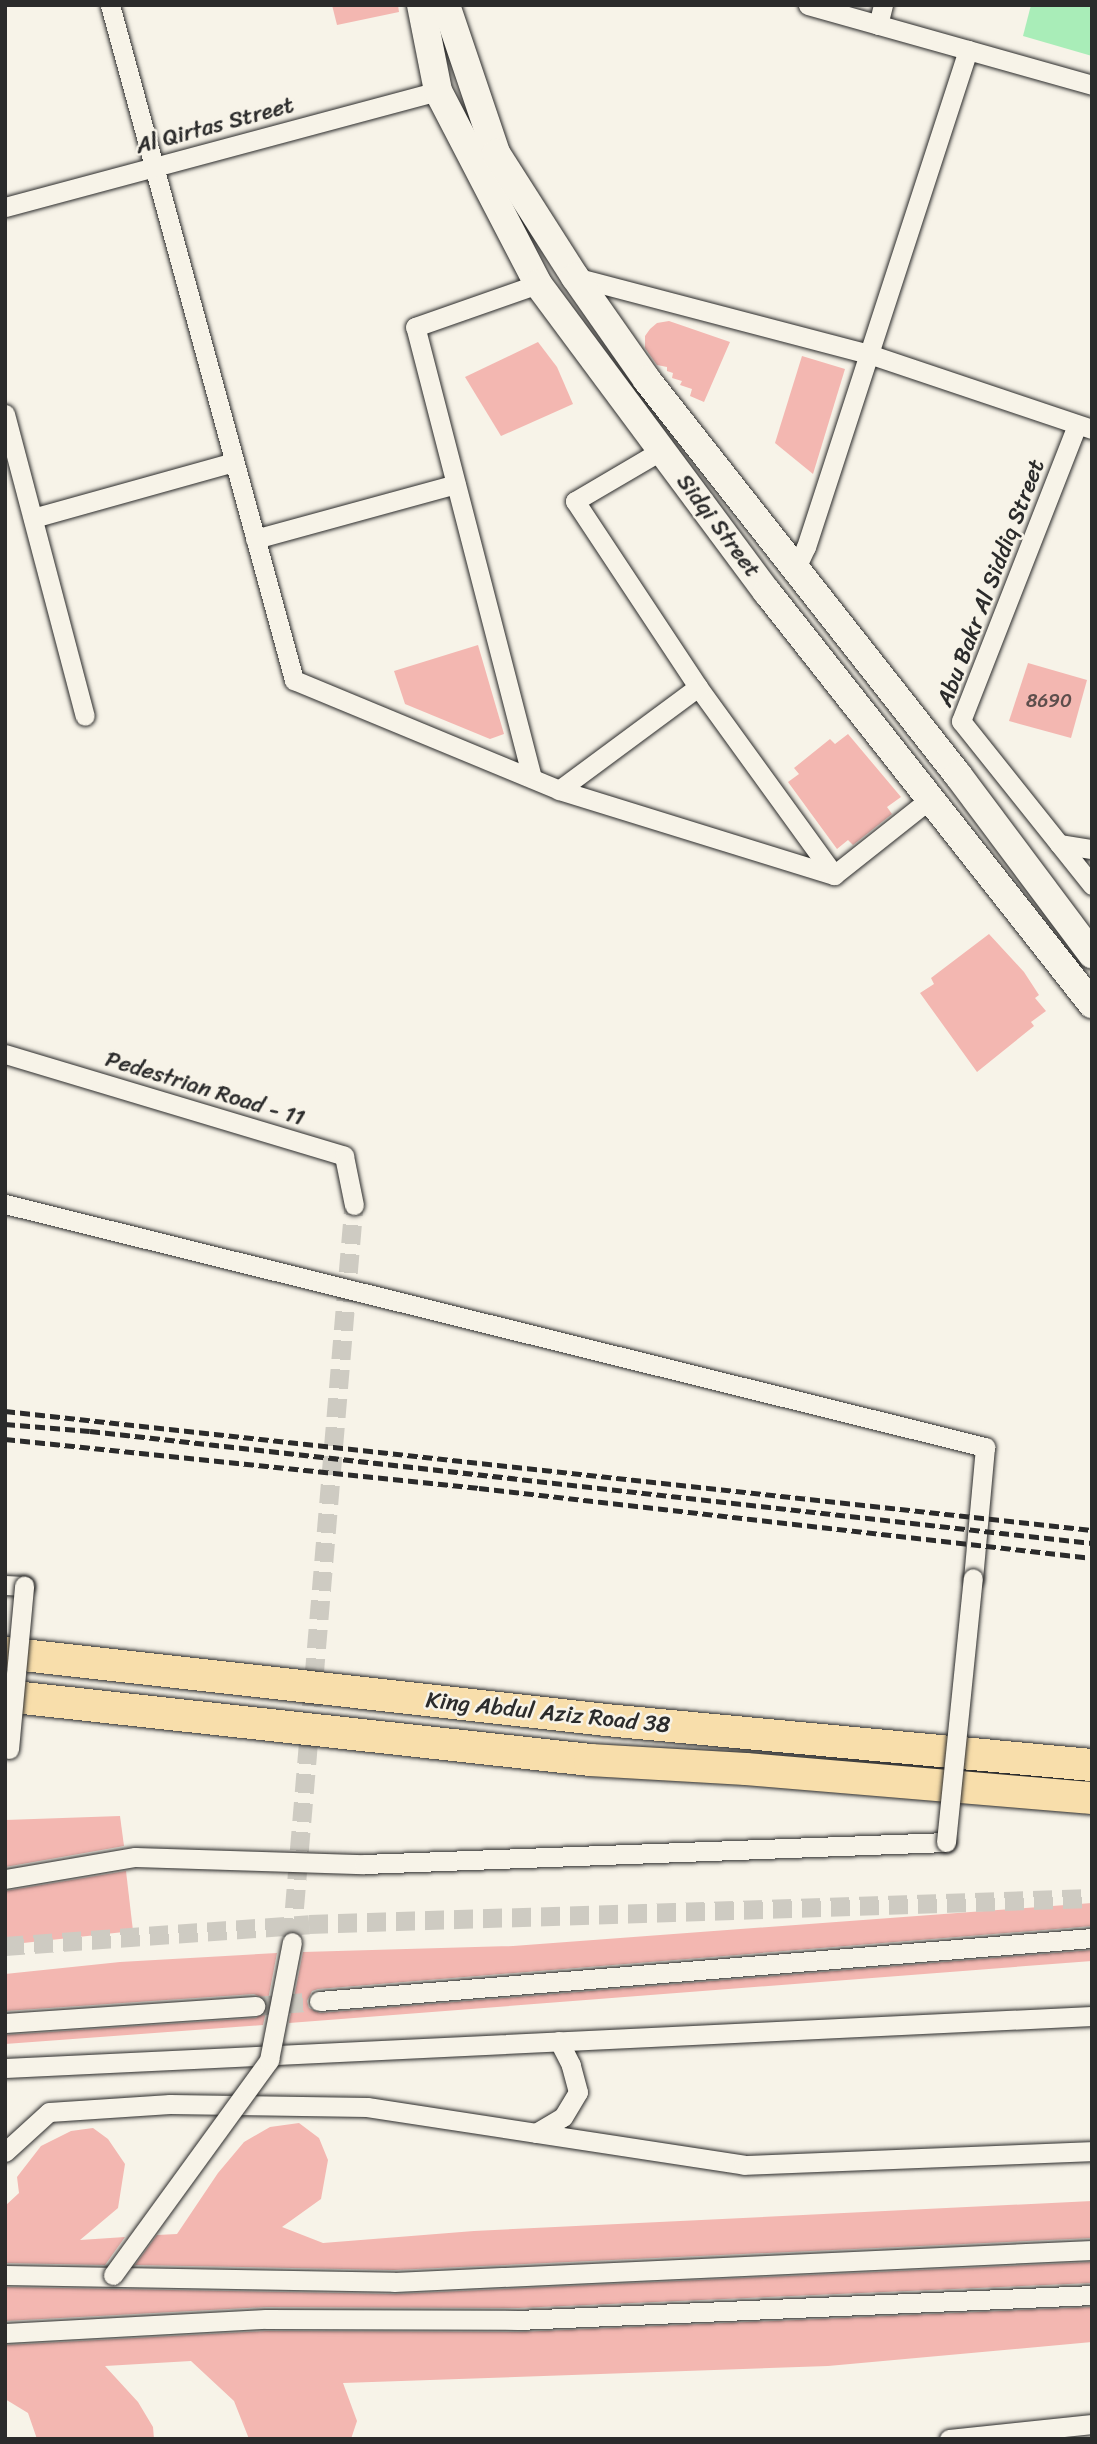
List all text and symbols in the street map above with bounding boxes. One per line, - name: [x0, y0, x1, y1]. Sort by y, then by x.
- street label: Al Qirtas Street: [133, 92, 297, 160]
- street label: Abu Bakr Al Siddiq Street: [931, 455, 1051, 711]
- street label: Sidqi Street: [670, 468, 766, 584]
- house number: 8690: [1026, 690, 1072, 712]
- street label: Pedestrian Road - 11: [102, 1046, 308, 1132]
- street label: King Abdul Aziz Road 38: [424, 1686, 672, 1740]

